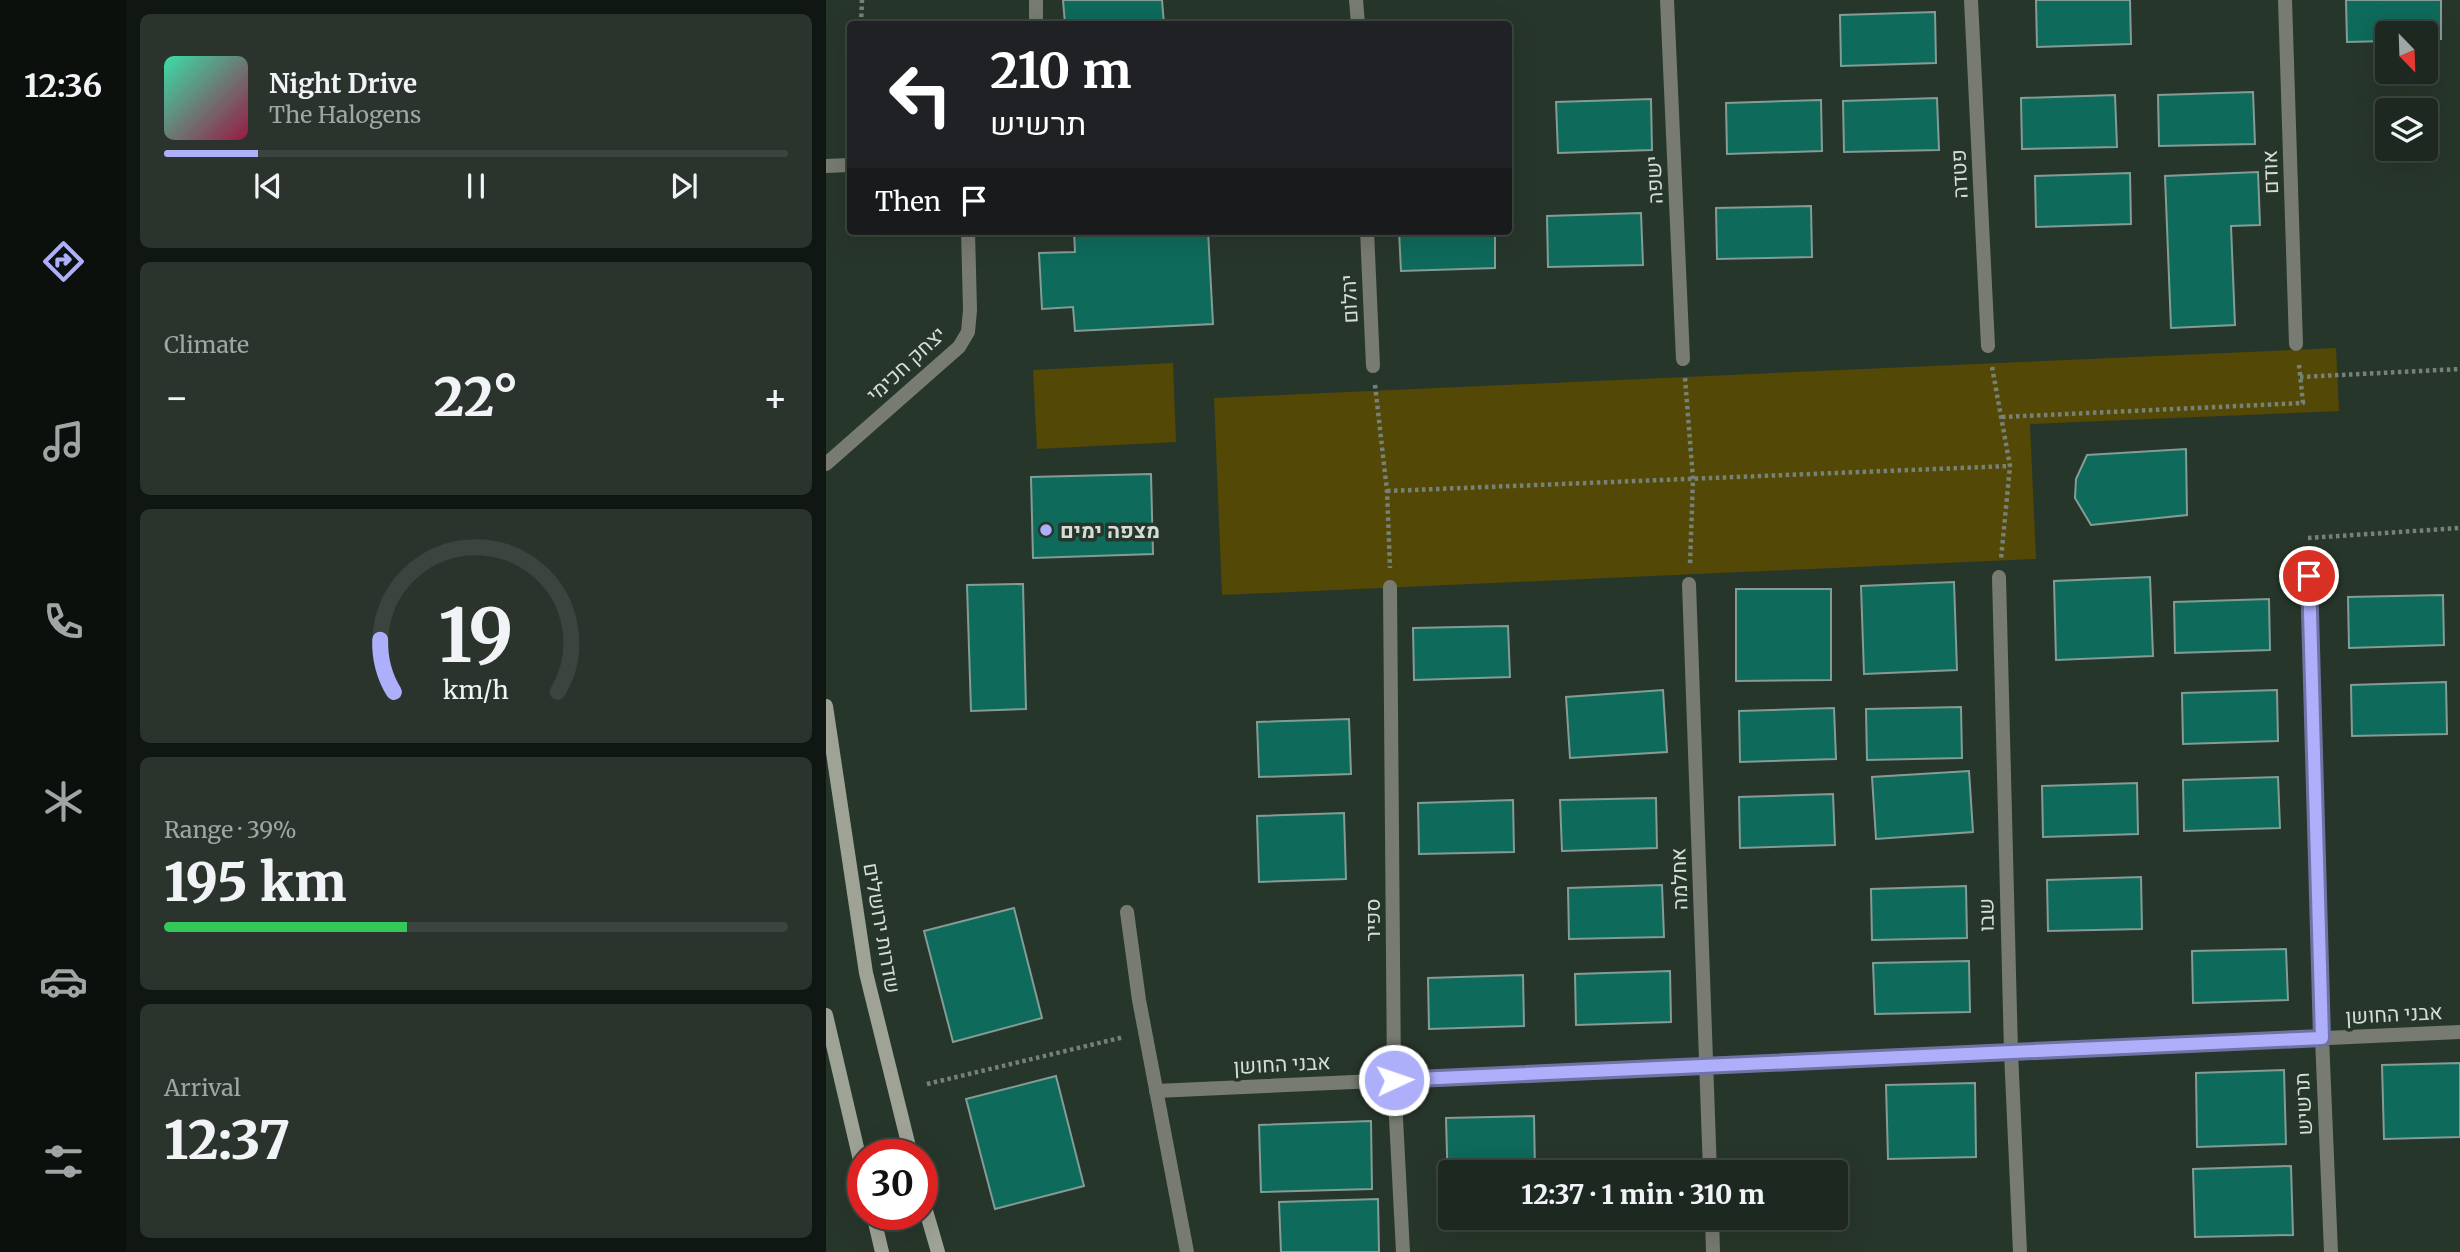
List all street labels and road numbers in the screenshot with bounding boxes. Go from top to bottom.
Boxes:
street label: פטדה [1944,149,1974,199]
street label: אודם [2256,150,2284,194]
street label: ישפה [1639,155,1669,205]
street label: יהלום [1334,274,1364,324]
street label: יצחק חכימי [861,320,951,408]
street label: אחלמה [1664,847,1694,911]
street label: שדרות ירושלים [857,861,907,995]
street label: ספיר [1359,898,1386,942]
street label: שבו [1972,898,2000,932]
street label: אבני החושן [2345,998,2443,1030]
street label: אבני החושן [1233,1048,1331,1080]
street label: תרשיש [2288,1072,2318,1136]

